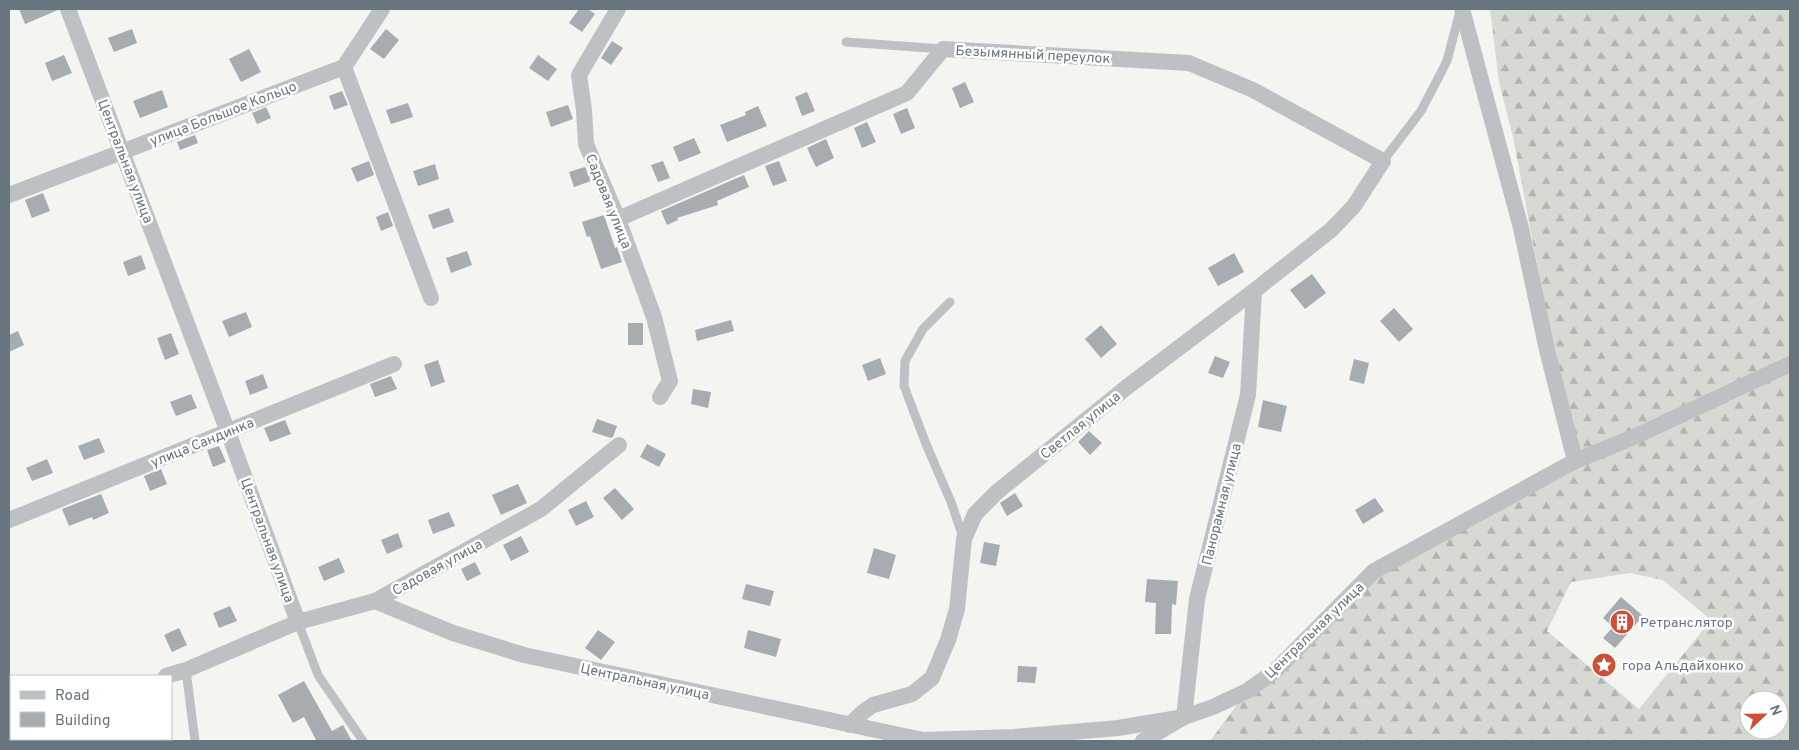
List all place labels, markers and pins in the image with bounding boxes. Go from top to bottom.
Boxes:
building icon: Ретранслятор [1609,609,1635,635]
place label: Ретранслятор [1640,615,1733,632]
place icon: гора Альдайхонко [1591,652,1617,678]
place label: гора Альдайхонко [1622,658,1744,675]

